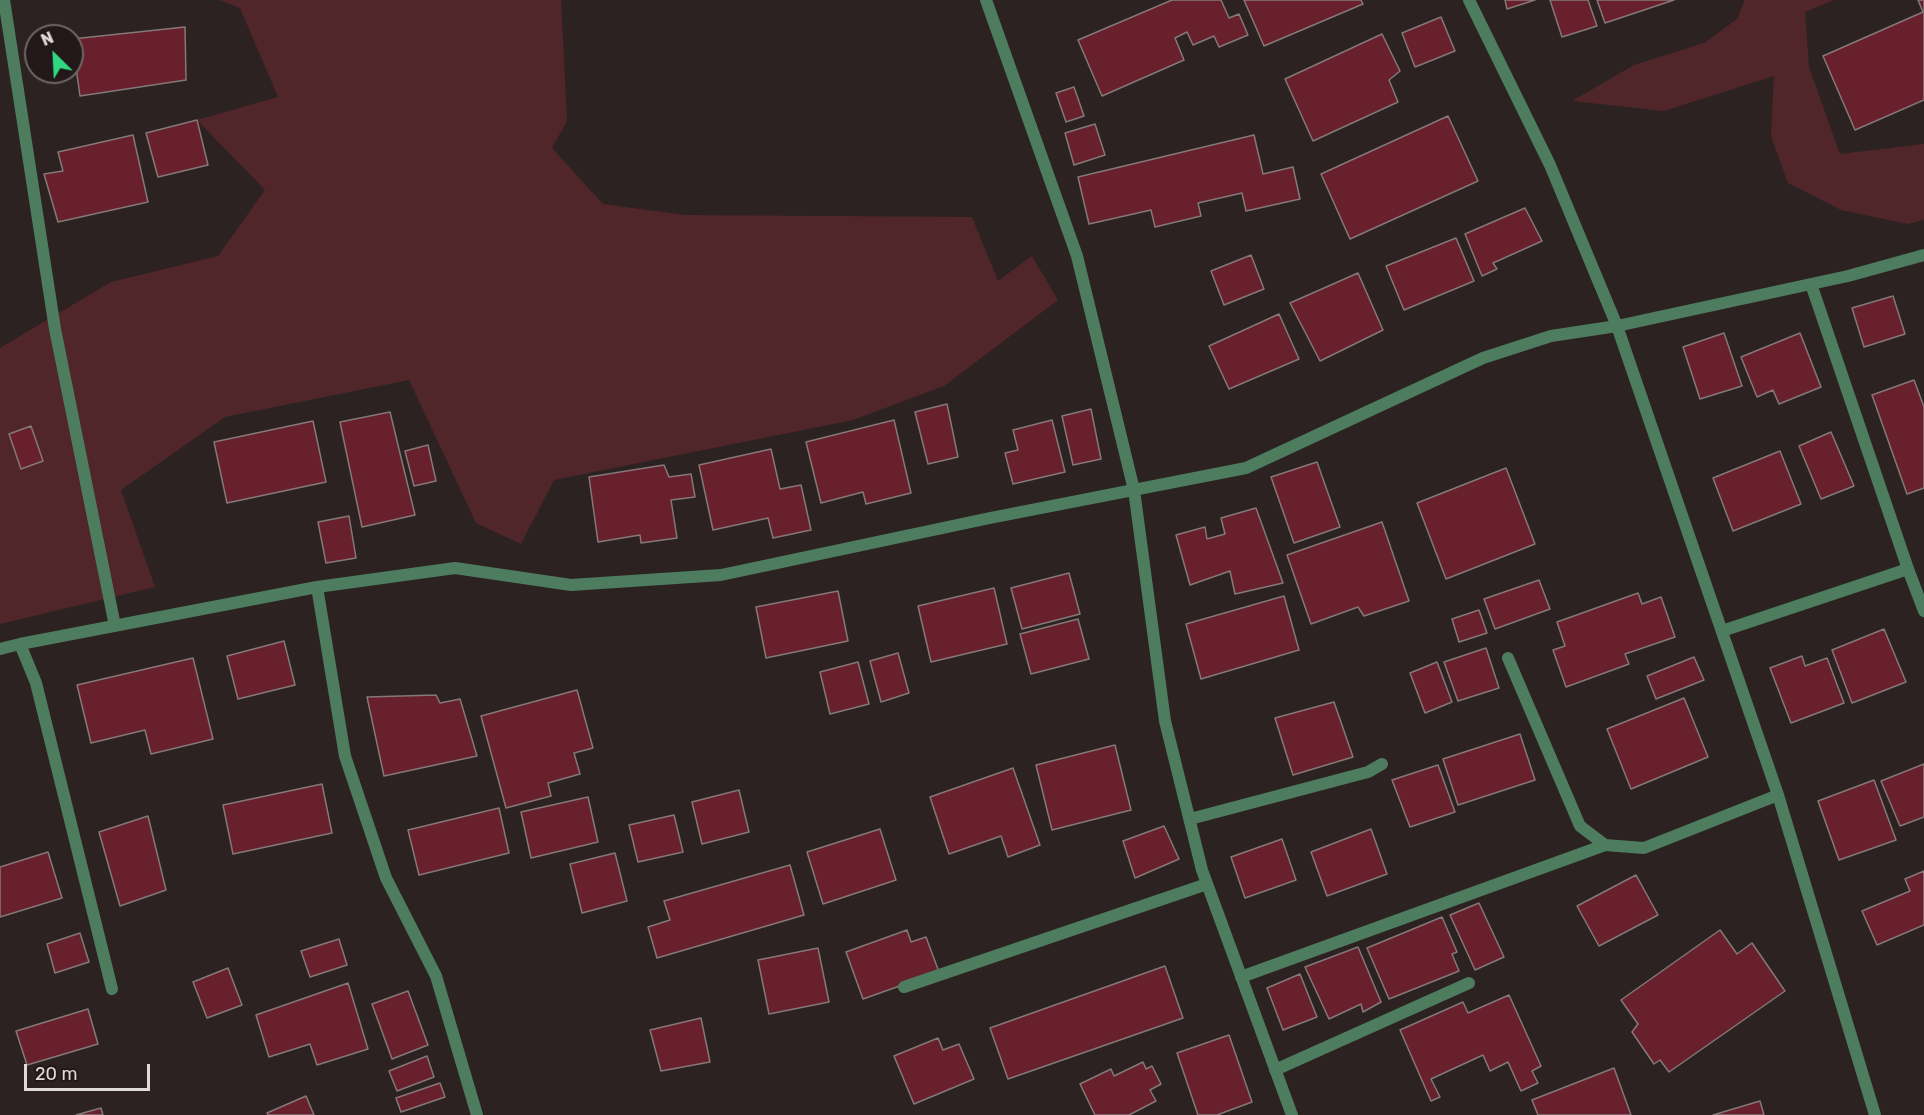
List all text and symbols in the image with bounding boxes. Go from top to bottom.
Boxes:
north arrow [24,24,84,84]
text: N [38,28,56,50]
scale bar [27,1052,153,1090]
text: 20 m [35,1063,77,1085]

